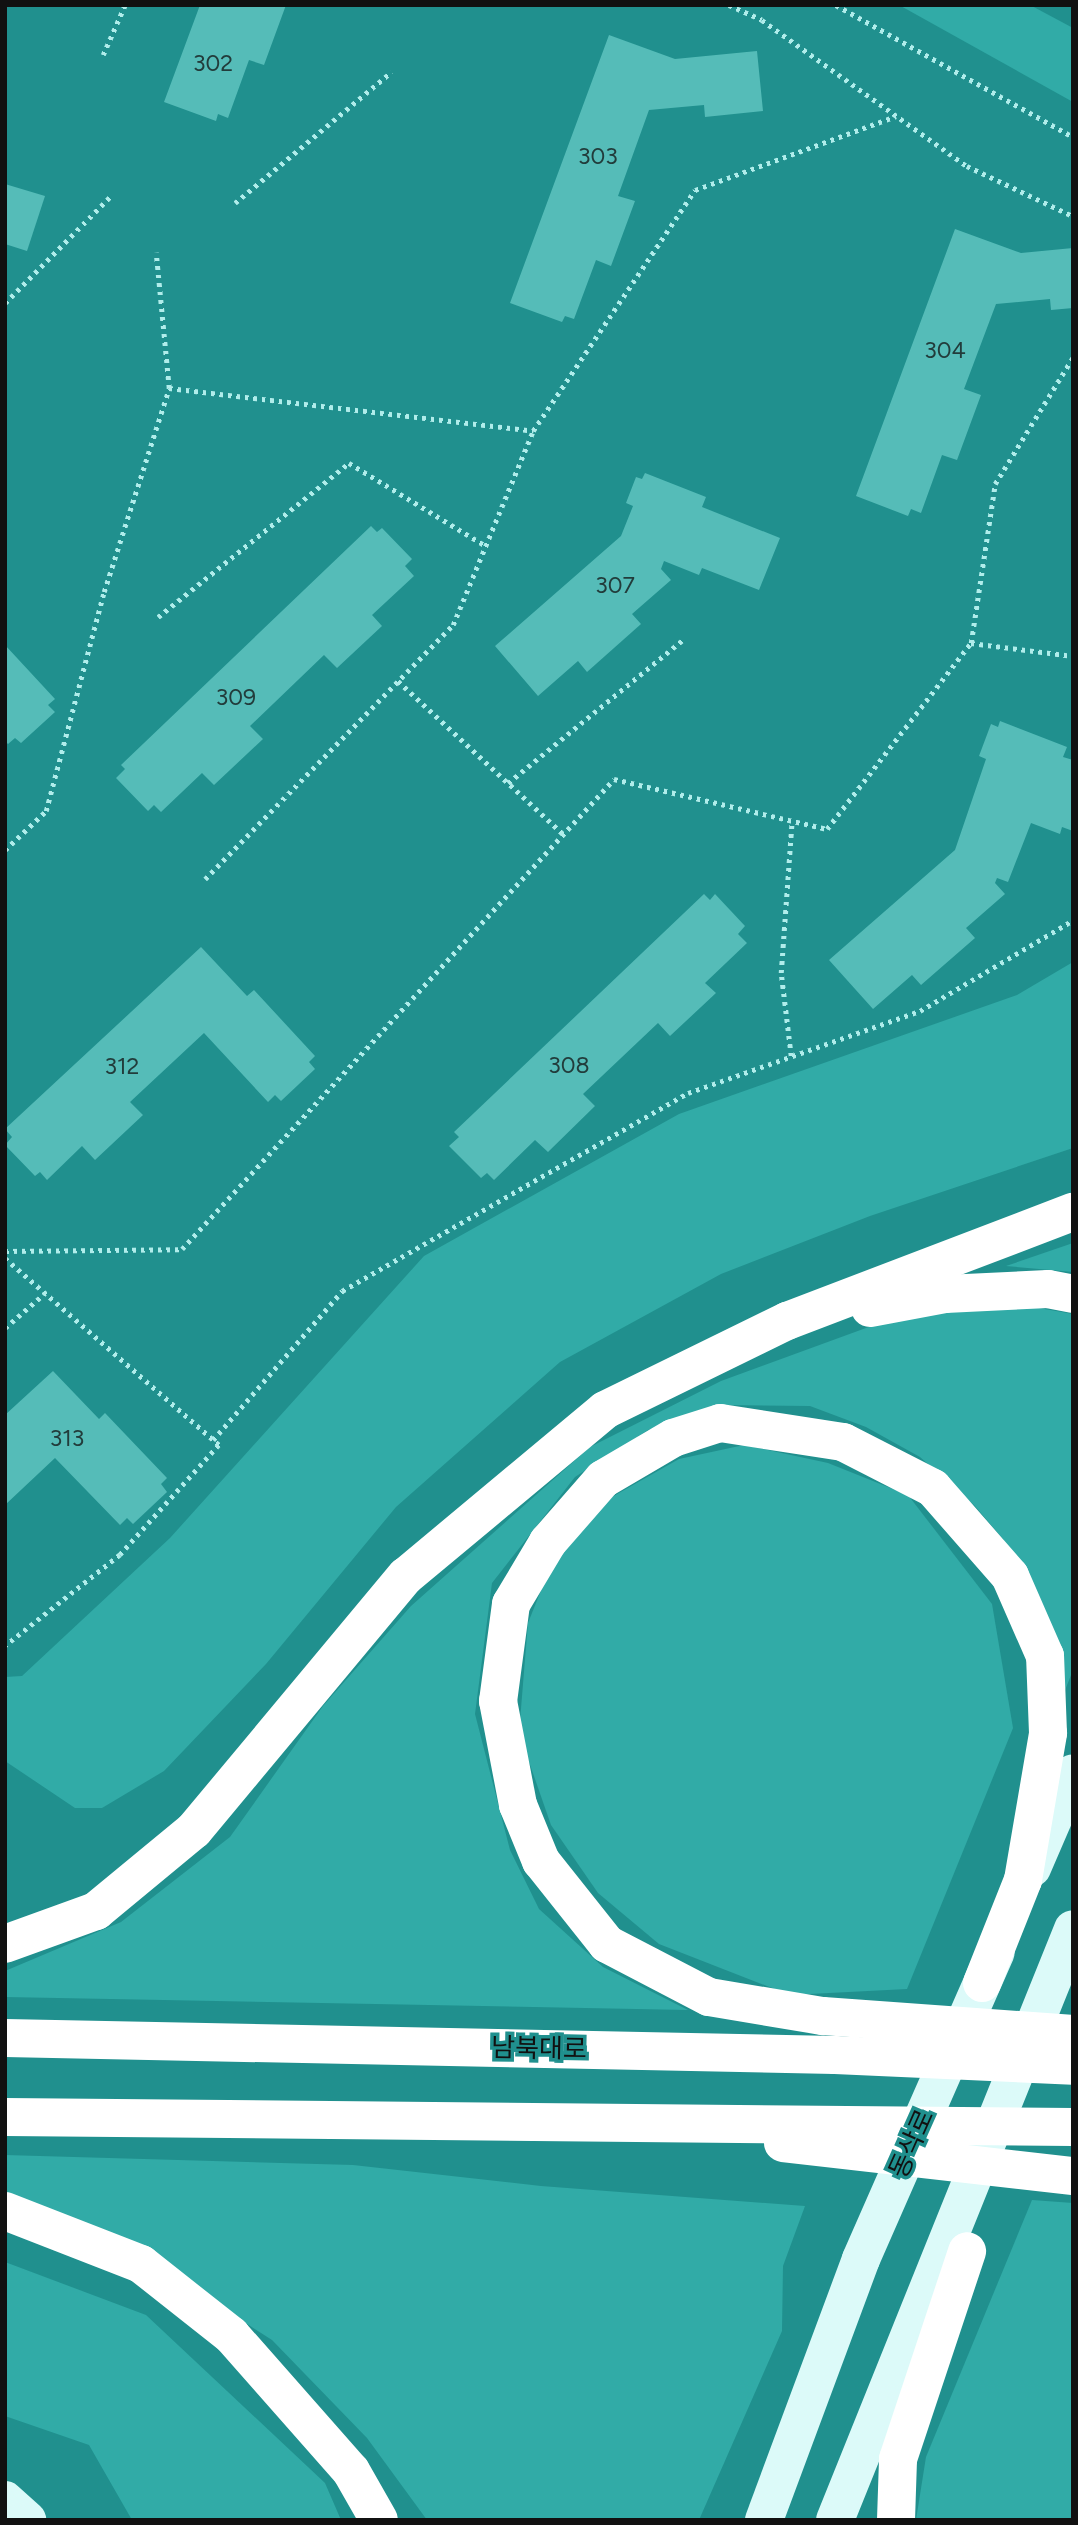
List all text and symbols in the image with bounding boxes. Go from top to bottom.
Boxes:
house number: 302 [193,49,233,77]
house number: 303 [578,142,618,170]
house number: 304 [924,336,966,364]
house number: 307 [595,571,635,599]
house number: 309 [216,683,256,711]
house number: 308 [548,1051,590,1079]
house number: 312 [105,1052,139,1080]
house number: 313 [50,1424,84,1452]
street label: 남북대로 [491,2033,587,2065]
street label: 동삭로 [883,2105,941,2183]

